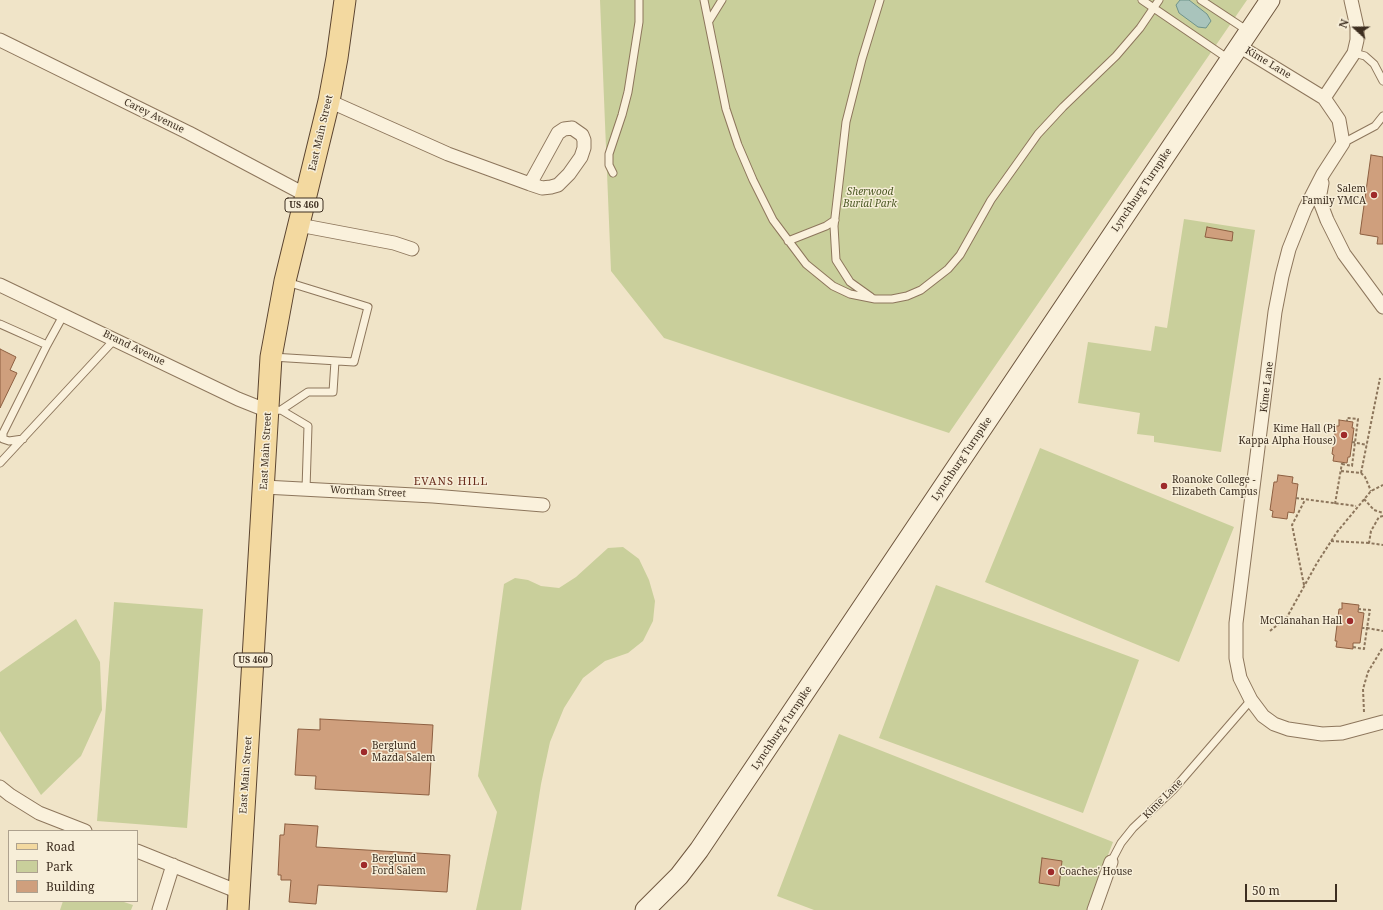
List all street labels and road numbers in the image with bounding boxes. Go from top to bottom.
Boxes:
street label: Kime Lane [1243,45,1293,81]
street label: East Main Street [306,94,336,172]
street label: Carey Avenue [122,96,186,136]
street label: Lynchburg Turnpike [1109,146,1175,234]
road number: US 460 [285,198,323,212]
street label: Brand Avenue [101,328,167,368]
street label: Kime Lane [1258,361,1276,413]
street label: East Main Street [258,412,274,490]
street label: Lynchburg Turnpike [929,415,995,503]
street label: Wortham Street [330,484,406,500]
road number: US 460 [234,653,272,667]
street label: Lynchburg Turnpike [749,684,815,772]
street label: East Main Street [237,736,255,814]
street label: Kime Lane [1141,777,1185,821]

